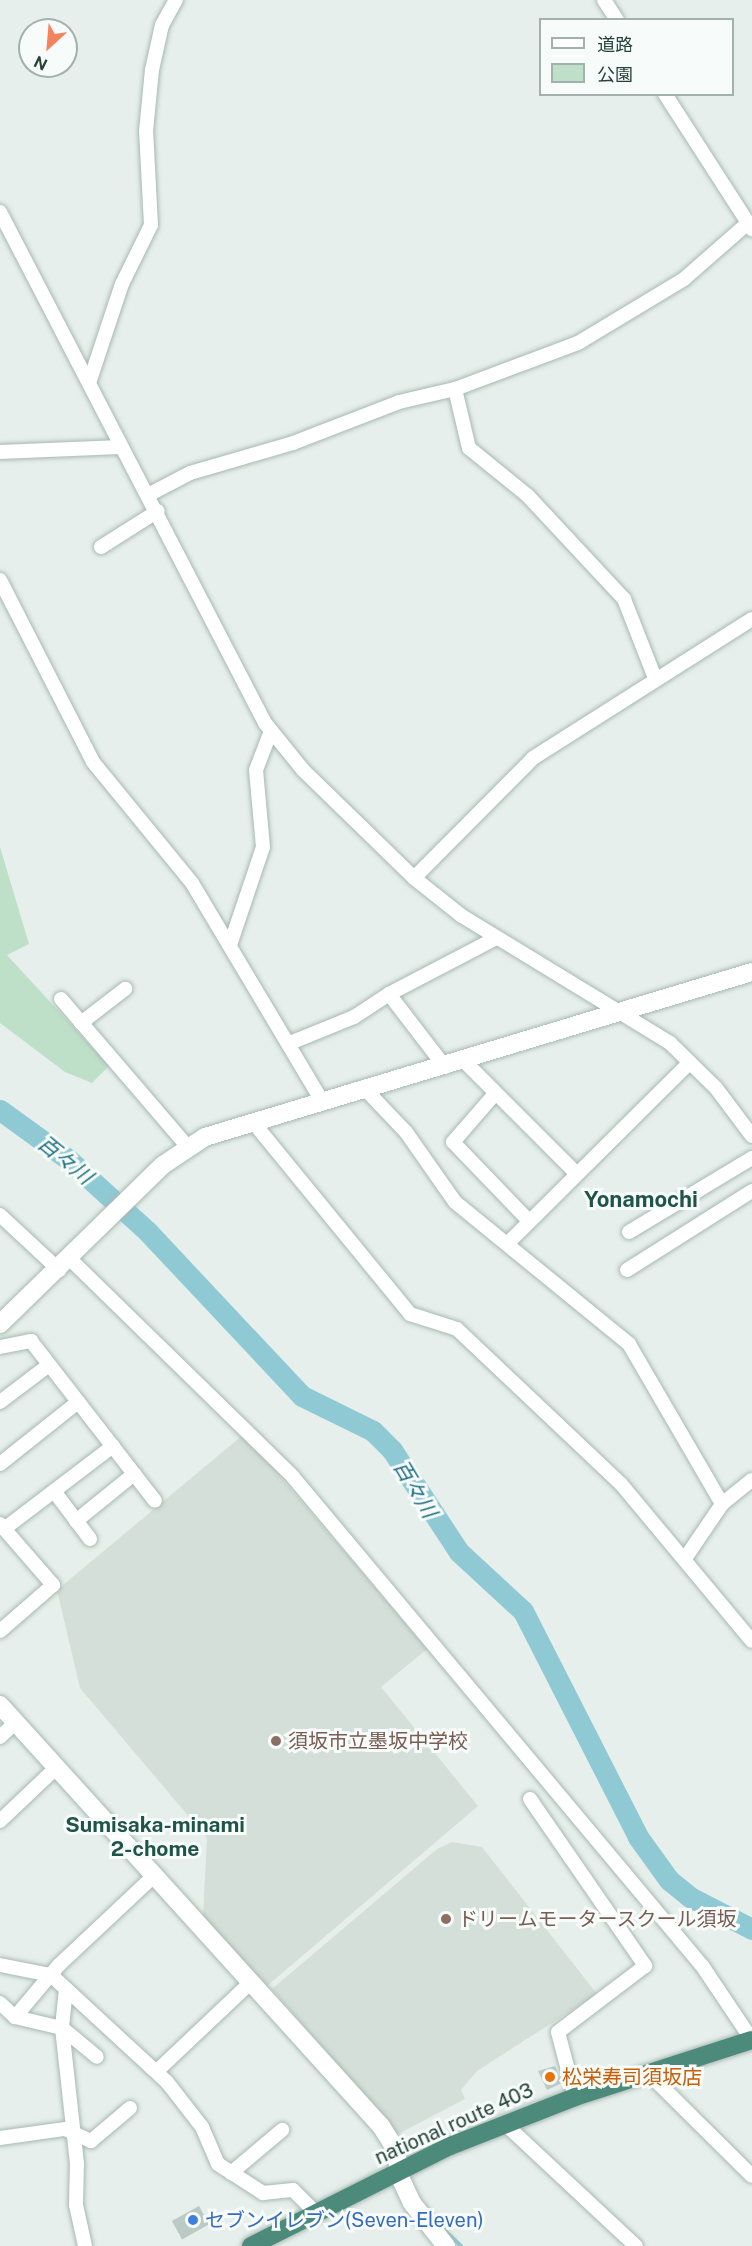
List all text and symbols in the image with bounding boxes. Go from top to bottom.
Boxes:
north arrow [18,18,78,78]
legend [539,18,734,96]
text: 道路 [597,34,633,55]
text: N [31,52,51,74]
text: 公園 [597,64,633,85]
water label: 百々川 [33,1130,97,1190]
district label: Yonamochi [584,1187,698,1213]
water label: 百々川 [388,1456,442,1522]
place label: 須坂市立墨坂中学校 [288,1729,468,1753]
marker: 須坂市立墨坂中学校 [269,1734,283,1748]
district label: Sumisaka-minami 2-chome [65,1812,245,1862]
place label: ドリームモータースクール須坂 [458,1907,738,1931]
marker: ドリームモータースクール須坂 [439,1912,453,1926]
place label: 松栄寿司須坂店 [562,2065,702,2089]
marker: 松栄寿司須坂店 [543,2070,557,2084]
street label: national route 403 [371,2078,537,2170]
place label: セブンイレブン(Seven-Eleven) [205,2208,484,2232]
marker: セブンイレブン(Seven-Eleven) [186,2213,200,2227]

